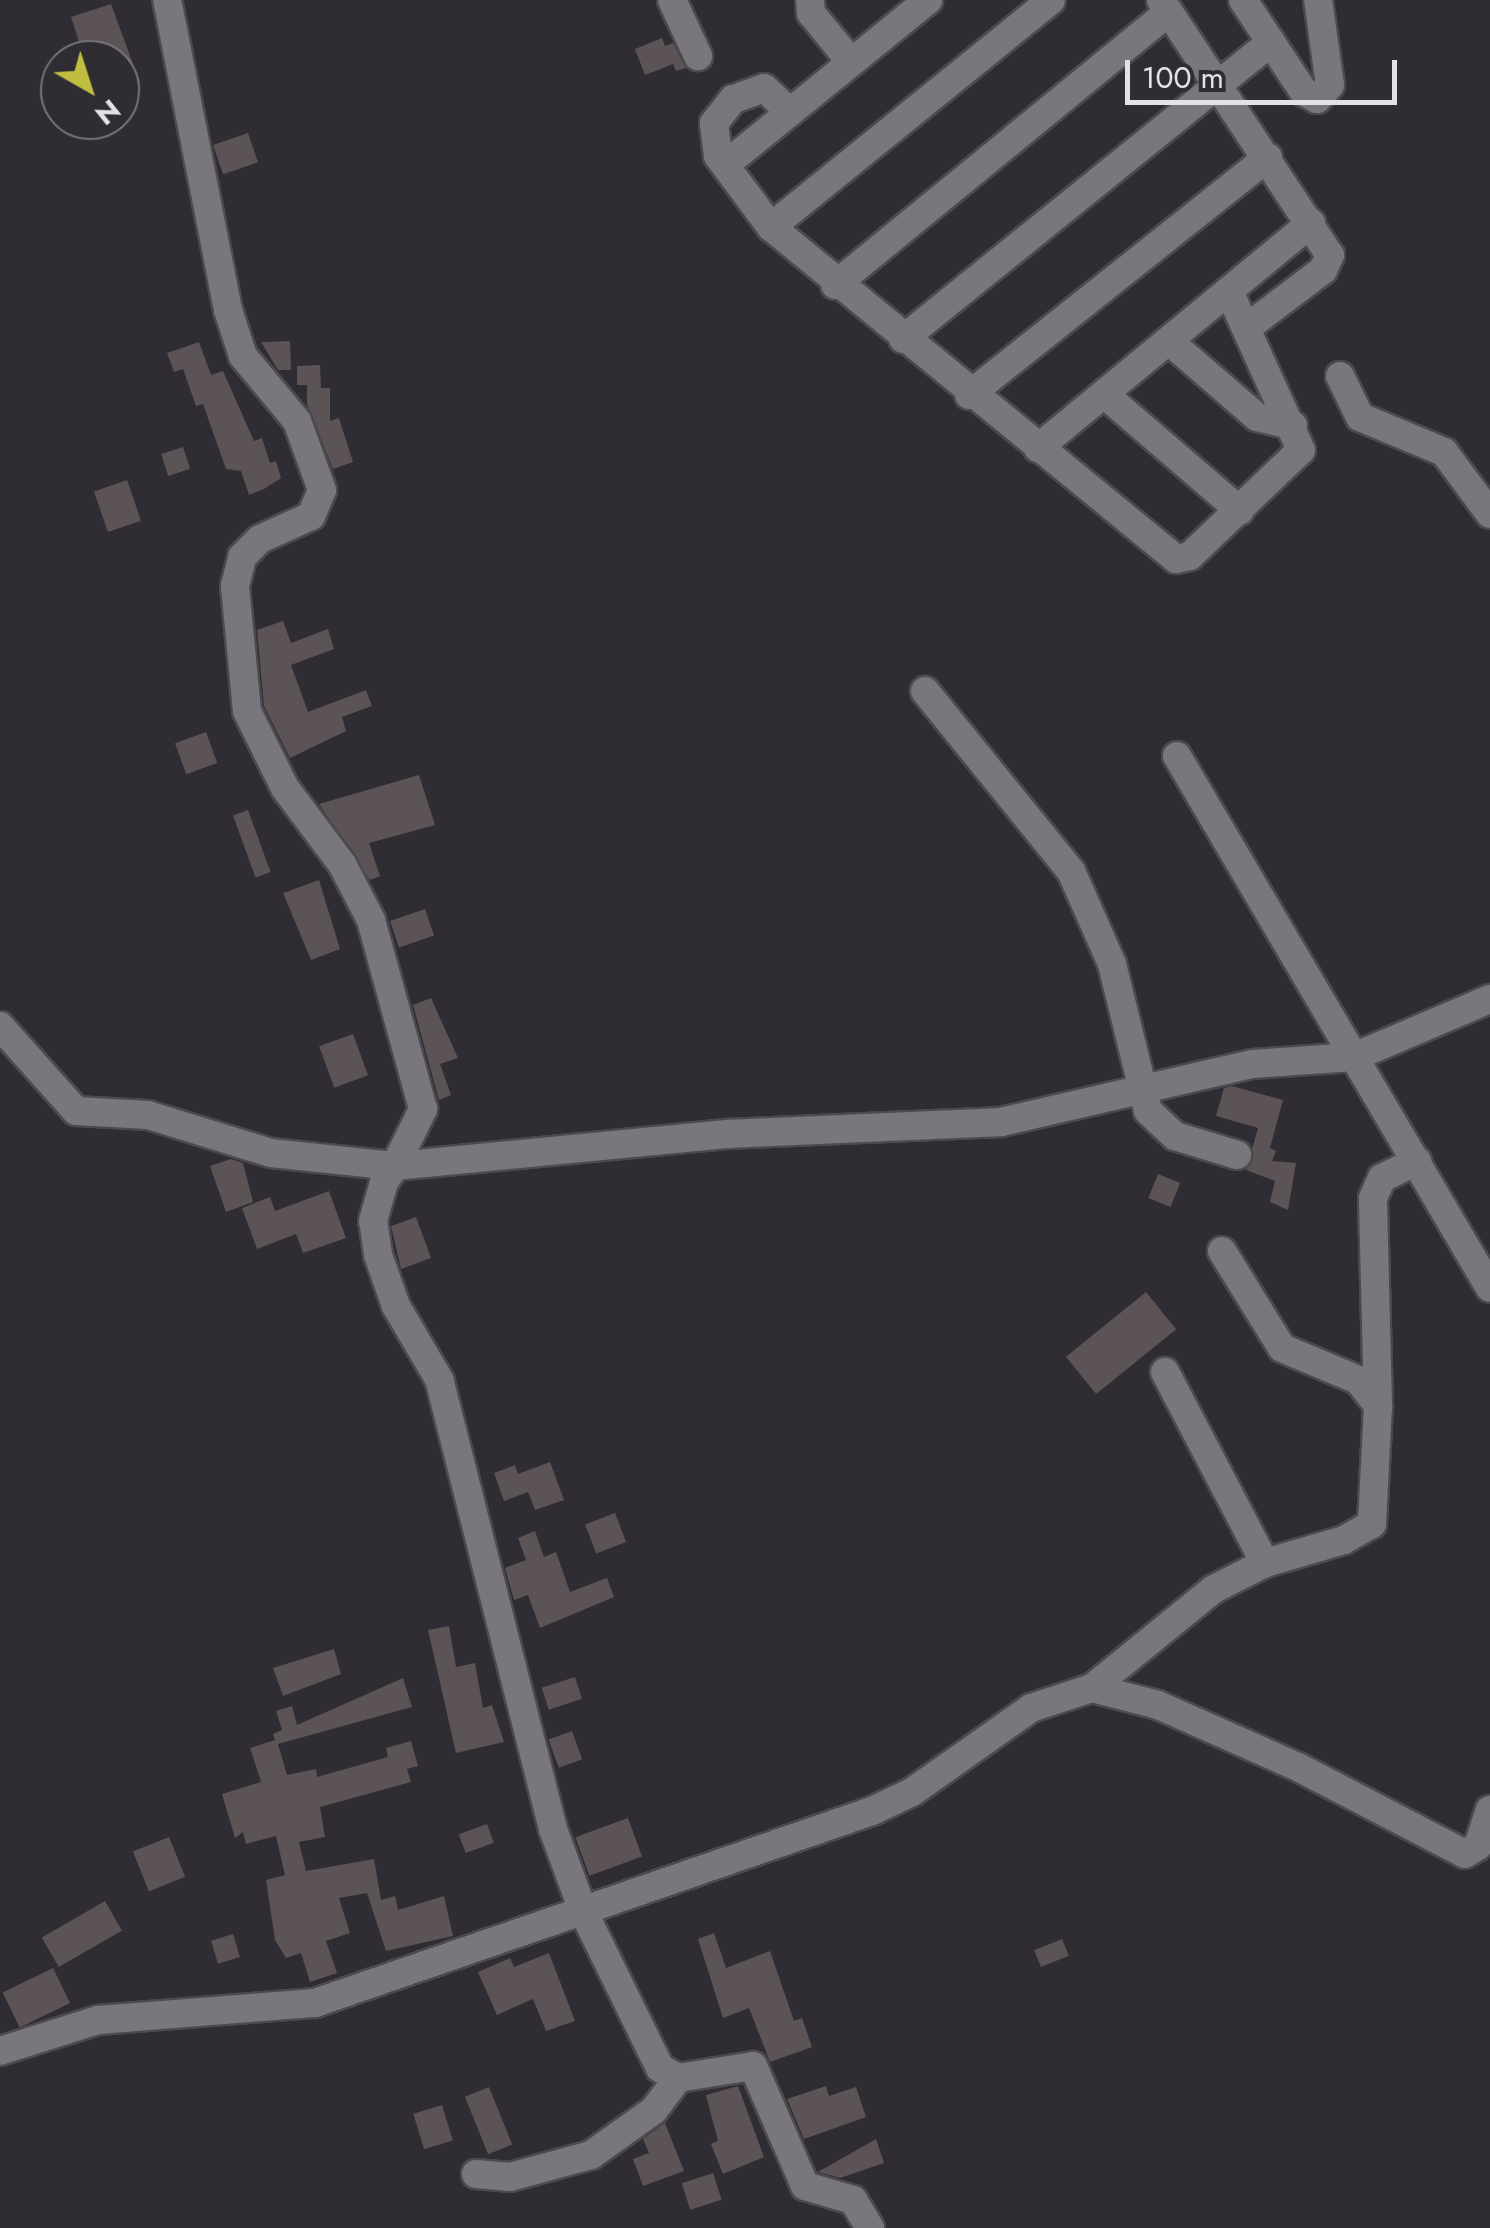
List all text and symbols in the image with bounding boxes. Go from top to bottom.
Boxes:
north arrow [40,40,140,140]
scale bar [1130,40,1402,102]
text: 100 m [1142,56,1224,99]
text: N [86,89,129,135]

